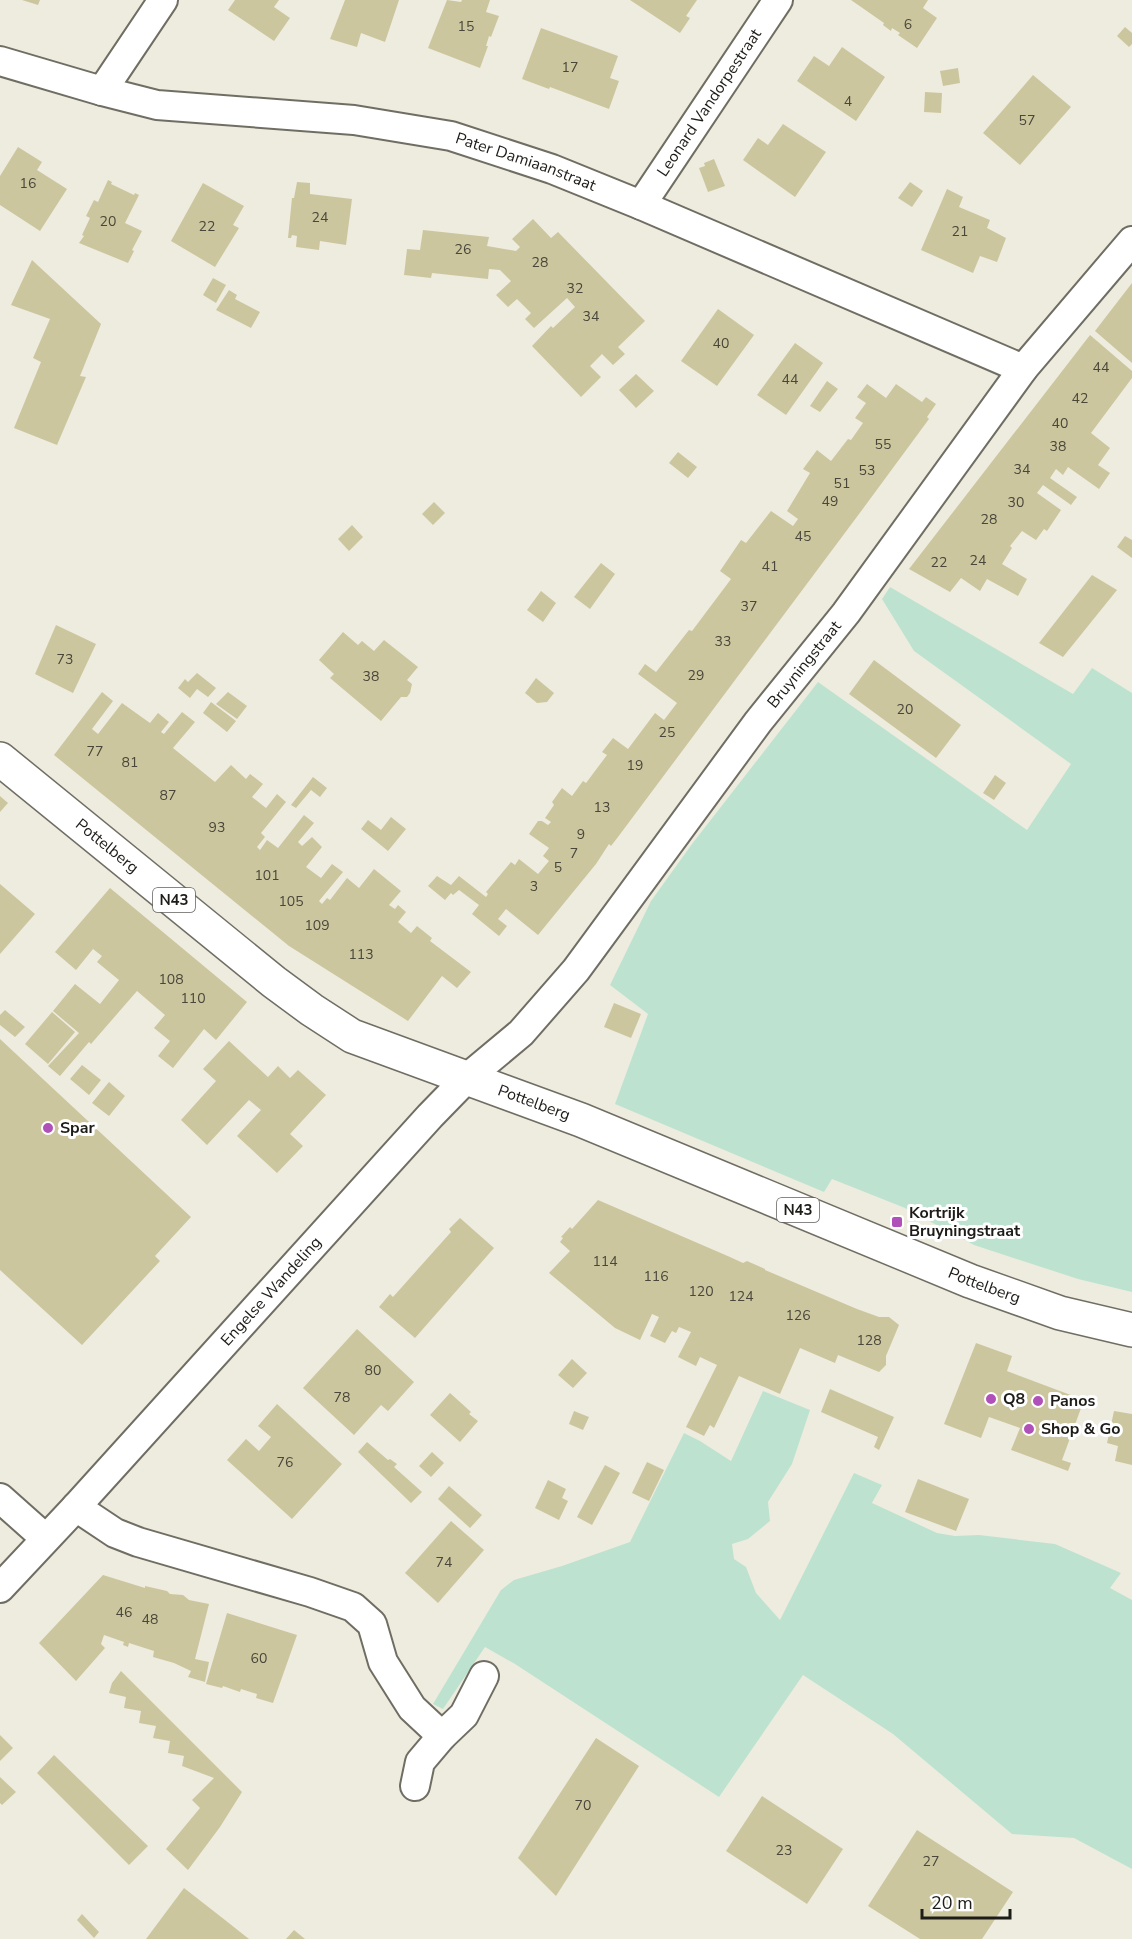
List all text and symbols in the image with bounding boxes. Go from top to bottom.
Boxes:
house number: 6 [904,15,912,34]
house number: 15 [458,17,474,36]
street label: Leonard Vandorpestraat [652,24,767,181]
house number: 17 [562,58,578,77]
house number: 4 [844,92,852,111]
house number: 57 [1019,111,1035,130]
street label: Pater Damiaanstraat [453,127,600,197]
house number: 16 [20,174,36,193]
house number: 24 [312,208,328,227]
house number: 20 [100,212,116,231]
house number: 22 [199,217,215,236]
house number: 21 [952,222,968,241]
house number: 26 [455,240,471,259]
house number: 28 [532,253,548,272]
house number: 32 [567,279,583,298]
house number: 34 [583,307,599,326]
house number: 40 [713,334,729,353]
house number: 44 [1093,358,1109,377]
house number: 44 [782,370,798,389]
house number: 42 [1072,389,1088,408]
house number: 40 [1052,414,1068,433]
house number: 55 [875,435,891,454]
house number: 38 [1050,437,1066,456]
house number: 34 [1014,460,1030,479]
house number: 53 [859,461,875,480]
house number: 51 [834,474,850,493]
house number: 49 [822,492,838,511]
house number: 30 [1008,493,1024,512]
house number: 28 [981,510,997,529]
house number: 45 [795,527,811,546]
house number: 24 [970,551,986,570]
house number: 22 [931,553,947,572]
house number: 41 [762,557,778,576]
house number: 37 [741,597,757,616]
street label: Bruyningstraat [762,616,847,713]
house number: 33 [715,632,731,651]
house number: 73 [57,650,73,669]
house number: 29 [688,666,704,685]
house number: 38 [363,667,379,686]
house number: 20 [897,700,913,719]
house number: 25 [659,723,675,742]
house number: 77 [87,742,103,761]
house number: 81 [122,753,138,772]
house number: 19 [627,756,643,775]
house number: 87 [160,786,176,805]
house number: 13 [594,798,610,817]
street label: Pottelberg [71,814,143,879]
house number: 93 [209,818,225,837]
house number: 9 [577,825,585,844]
house number: 7 [570,844,578,863]
house number: 5 [554,858,562,877]
house number: 101 [254,866,280,885]
house number: 3 [530,877,538,896]
road number: N43 [153,888,195,912]
house number: 105 [278,892,304,911]
house number: 109 [304,916,330,935]
house number: 113 [348,945,374,964]
house number: 108 [158,970,184,989]
house number: 110 [180,989,206,1008]
street label: Pottelberg [495,1079,573,1126]
place label: Spar [60,1117,95,1139]
marker: Spar [41,1121,55,1135]
road number: N43 [777,1198,819,1222]
place label: Kortrijk Bruyningstraat [909,1202,1021,1242]
marker: Kortrijk Bruyningstraat [890,1215,904,1229]
street label: Engelse Wandeling [216,1232,327,1351]
house number: 114 [592,1252,618,1271]
street label: Pottelberg [945,1262,1023,1309]
house number: 116 [643,1267,669,1286]
house number: 120 [688,1282,714,1301]
house number: 124 [728,1287,754,1306]
house number: 126 [785,1306,811,1325]
house number: 128 [856,1331,882,1350]
house number: 80 [365,1361,381,1380]
house number: 78 [334,1388,350,1407]
place label: Q8 [1003,1388,1025,1410]
place label: Panos [1050,1390,1095,1412]
marker: Q8 [984,1392,998,1406]
marker: Panos [1031,1394,1045,1408]
place label: Shop & Go [1041,1418,1121,1440]
marker: Shop & Go [1022,1422,1036,1436]
house number: 76 [277,1453,293,1472]
house number: 74 [436,1553,452,1572]
house number: 46 [116,1603,132,1622]
house number: 48 [142,1610,158,1629]
house number: 60 [251,1649,267,1668]
house number: 70 [575,1796,591,1815]
house number: 23 [776,1841,792,1860]
house number: 27 [923,1852,939,1871]
scale bar [922,1882,1010,1920]
text: 20 m [931,1891,973,1915]

